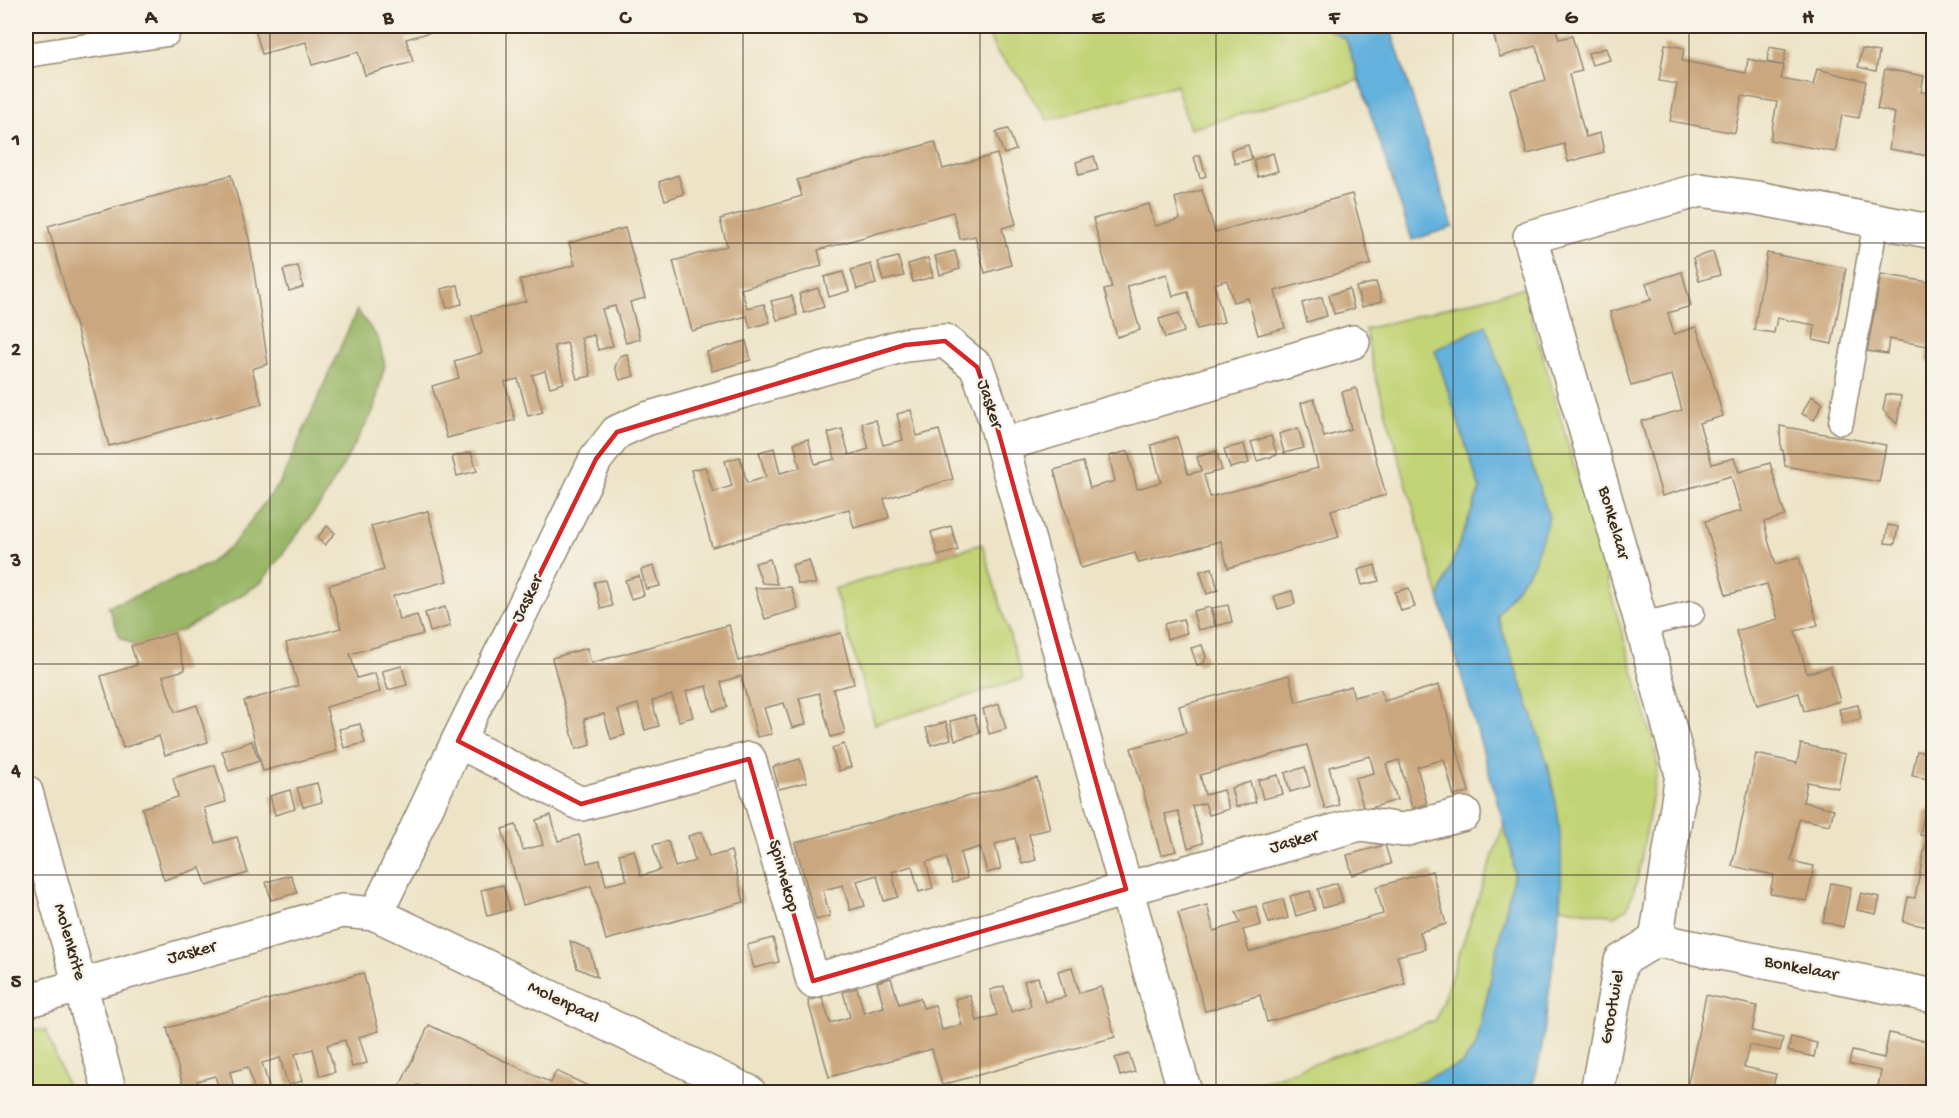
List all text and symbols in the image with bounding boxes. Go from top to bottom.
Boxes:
text: A [144,8,159,31]
text: B [382,8,394,31]
text: C [619,8,633,31]
text: D [852,8,868,31]
text: E [1092,8,1106,31]
text: F [1328,8,1341,31]
text: G [1565,8,1579,31]
text: H [1802,8,1814,31]
text: 1 [11,130,20,153]
text: 2 [11,340,21,363]
street label: Jasker [971,377,1007,432]
street label: Bonkelaar [1592,483,1634,563]
text: 3 [10,551,21,574]
street label: Jasker [508,571,549,626]
text: 4 [10,761,21,784]
street label: Jasker [1267,825,1322,859]
street label: Spinnekop [763,838,803,914]
street label: Molenkrite [48,901,90,983]
street label: Jasker [165,936,220,970]
street label: Bonkelaar [1761,951,1841,987]
street label: Grootwiel [1596,968,1630,1046]
text: 5 [11,972,22,995]
street label: Molenpaal [524,977,602,1029]

